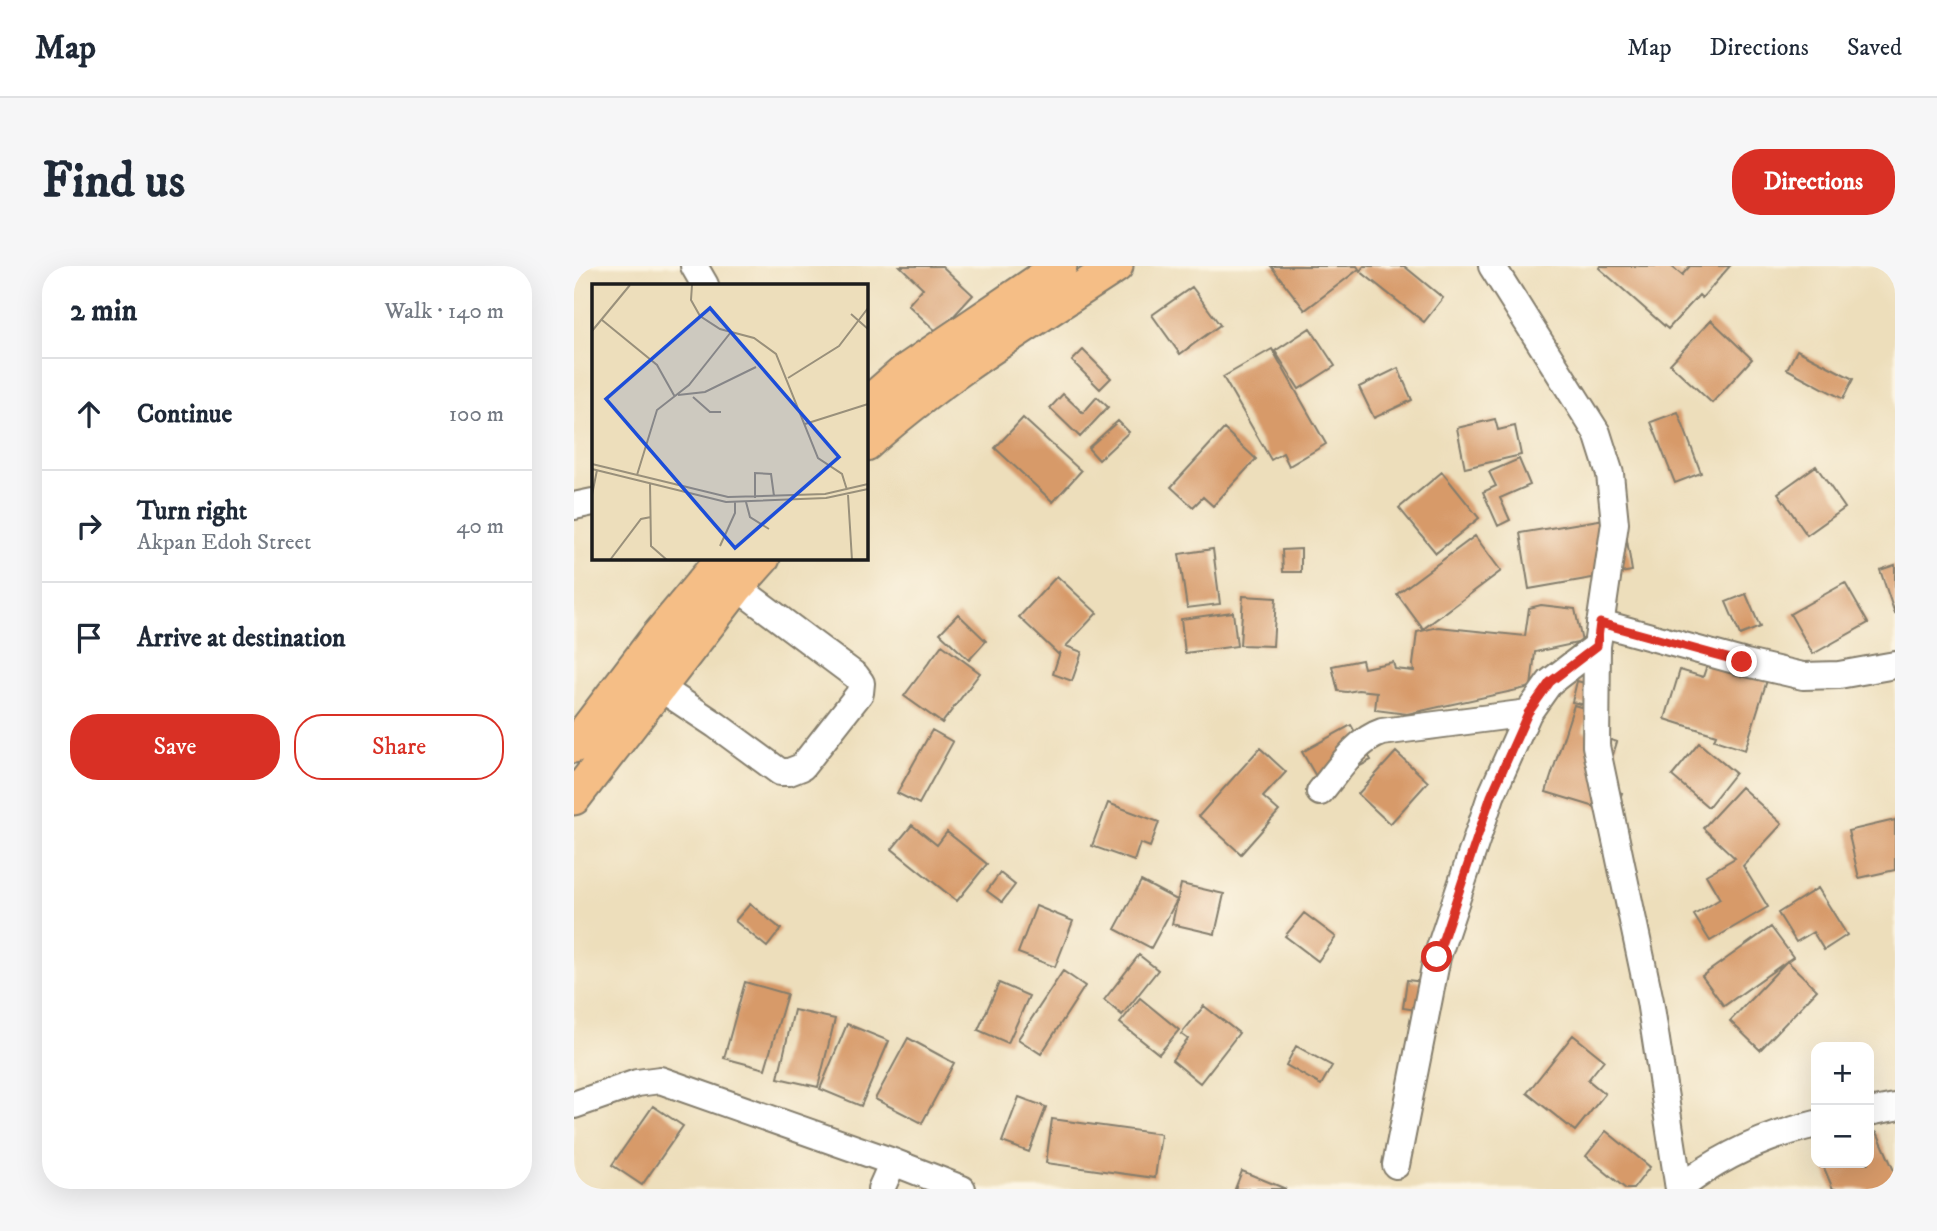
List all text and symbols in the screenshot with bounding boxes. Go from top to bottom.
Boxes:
text: Map [35,28,96,69]
text: Map [1627,33,1672,63]
text: Directions [1710,33,1809,63]
text: Saved [1847,33,1902,63]
button: Directions [1732,149,1895,215]
text: Find us [42,151,185,213]
inset map [592,284,868,560]
text: 2 min [70,293,137,330]
text: Walk · 140 m [385,297,504,326]
icon: ahead [70,395,108,433]
text: Continue [137,398,232,431]
text: 100 m [449,400,504,429]
text: Turn right [137,495,247,528]
icon: right [70,507,108,545]
text: 40 m [456,512,504,541]
text: Akpan Edoh Street [137,528,311,557]
icon: arrive [70,619,108,657]
text: Arrive at destination [137,622,346,655]
route end [1726,646,1757,677]
button: Save [70,714,280,780]
button: Share [294,714,504,780]
route start [1421,941,1452,972]
map controls [1811,1042,1874,1168]
button: + [1811,1042,1874,1105]
button: − [1811,1105,1874,1168]

